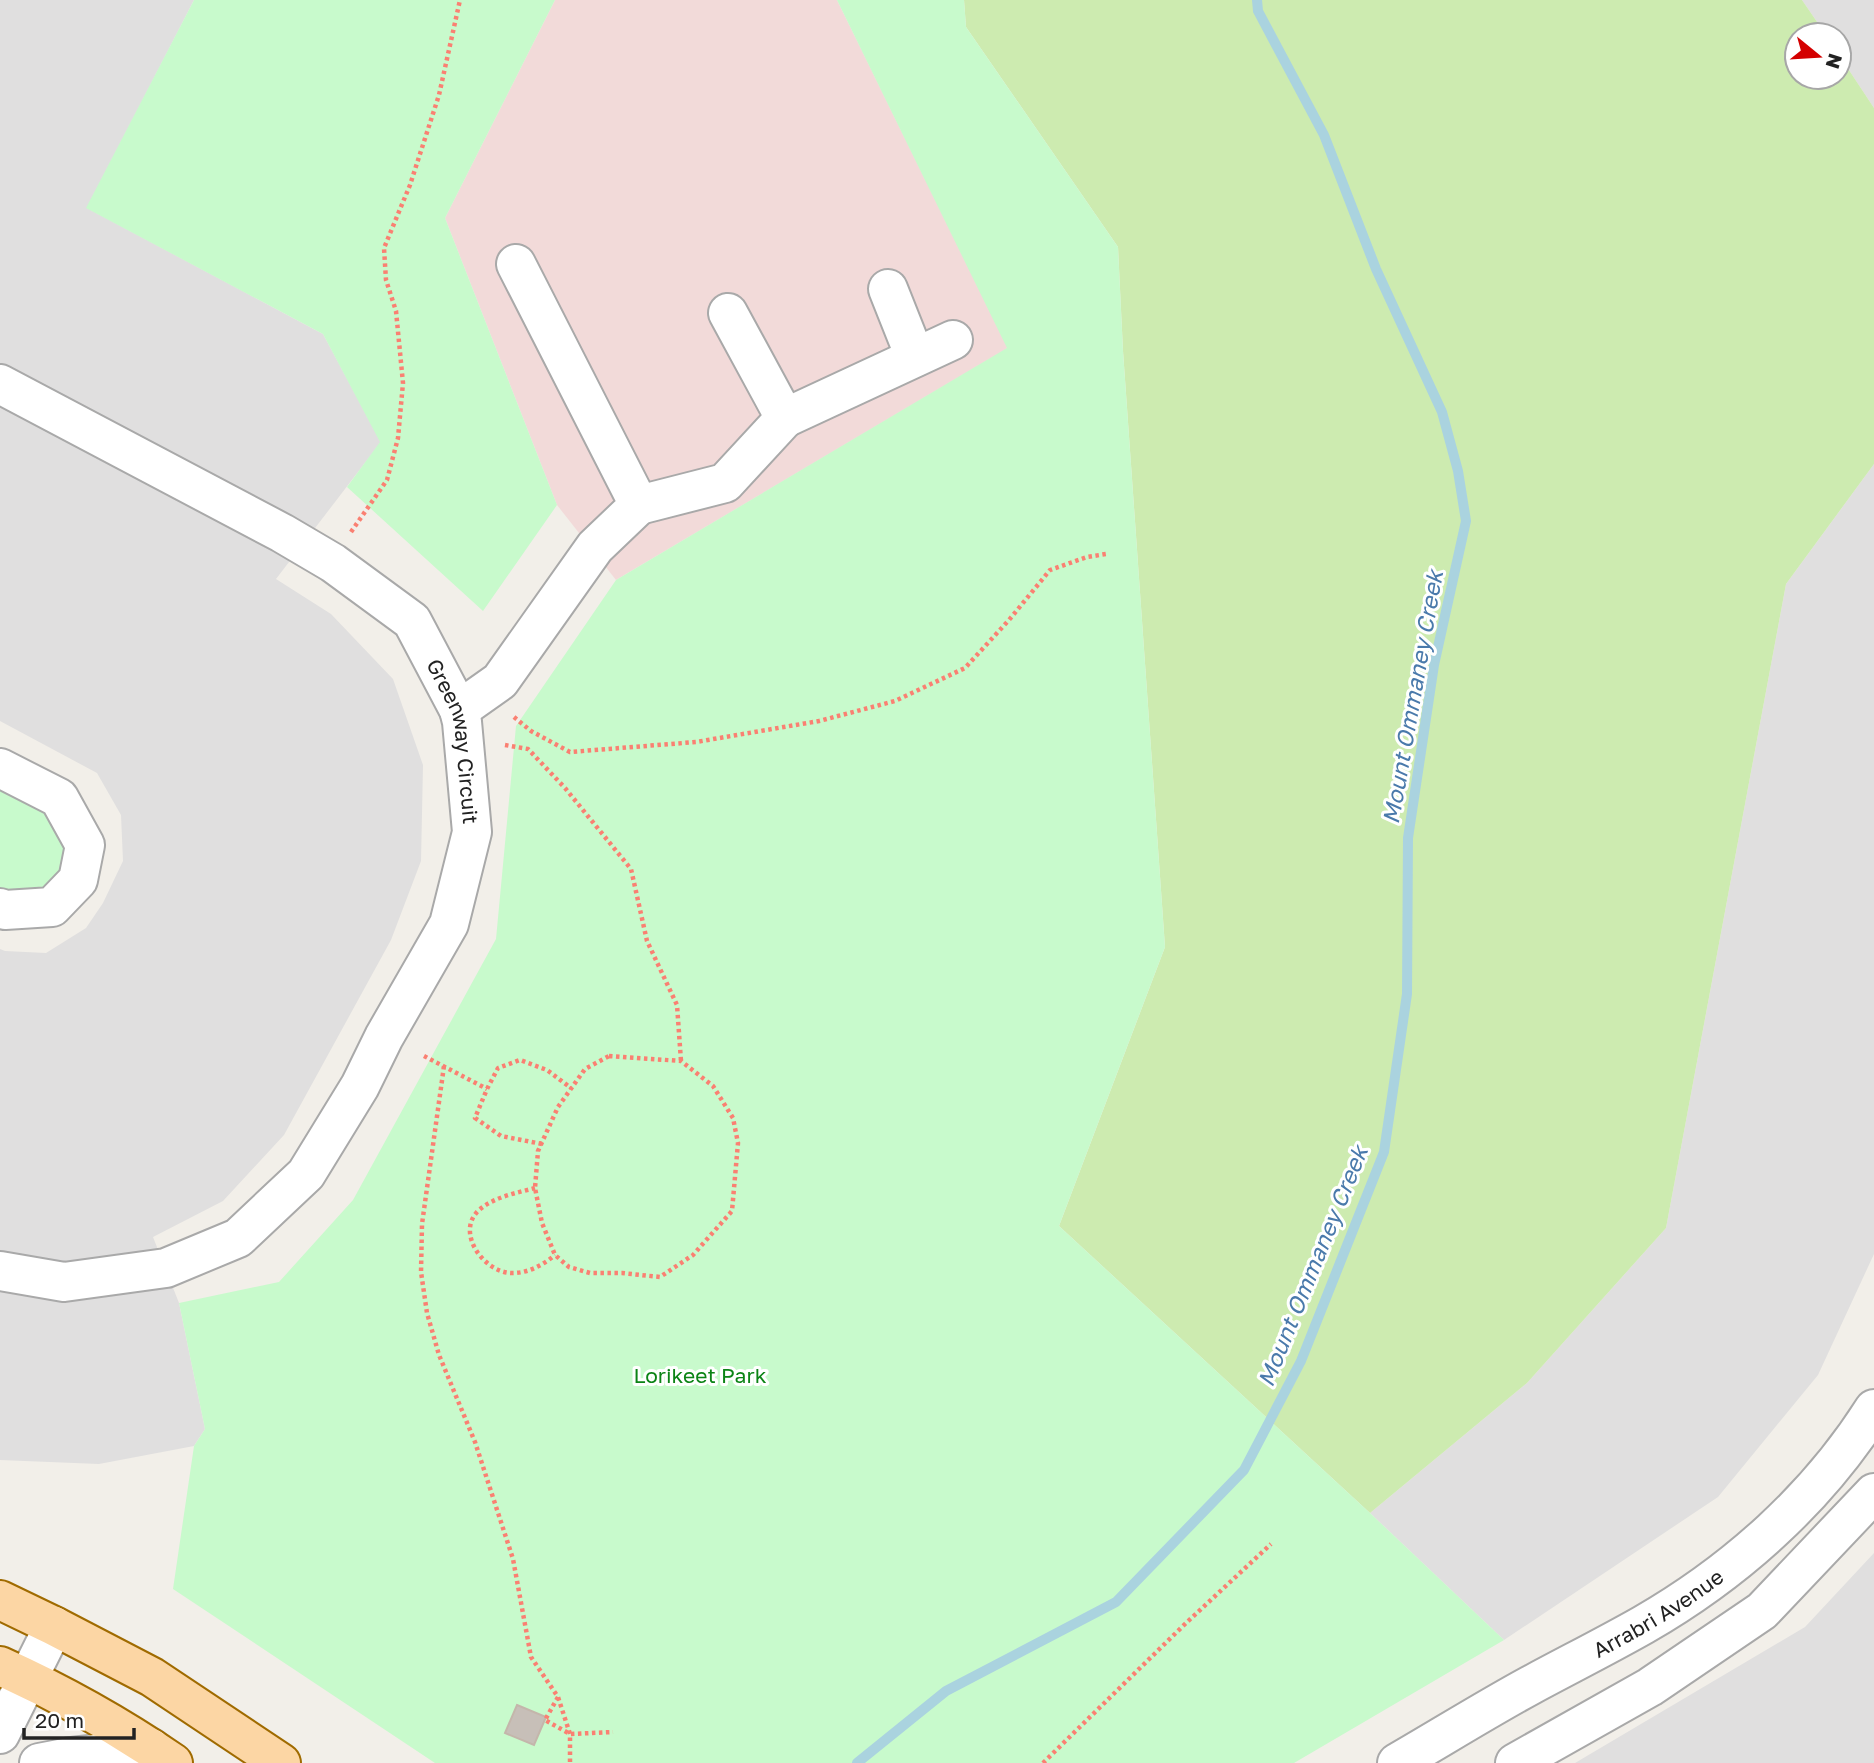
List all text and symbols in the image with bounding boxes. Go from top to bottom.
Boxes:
north arrow [1783,21,1853,91]
text: N [1821,51,1848,72]
water label: Mount Ommaney Creek [1376,566,1448,826]
street label: Greenway Circuit [421,654,484,825]
water label: Mount Ommaney Creek [1251,1140,1374,1390]
park label: Lorikeet Park [633,1362,767,1388]
street label: Arrabri Avenue [1588,1563,1728,1663]
scale bar [24,1696,135,1740]
text: 20 m [35,1707,84,1733]

